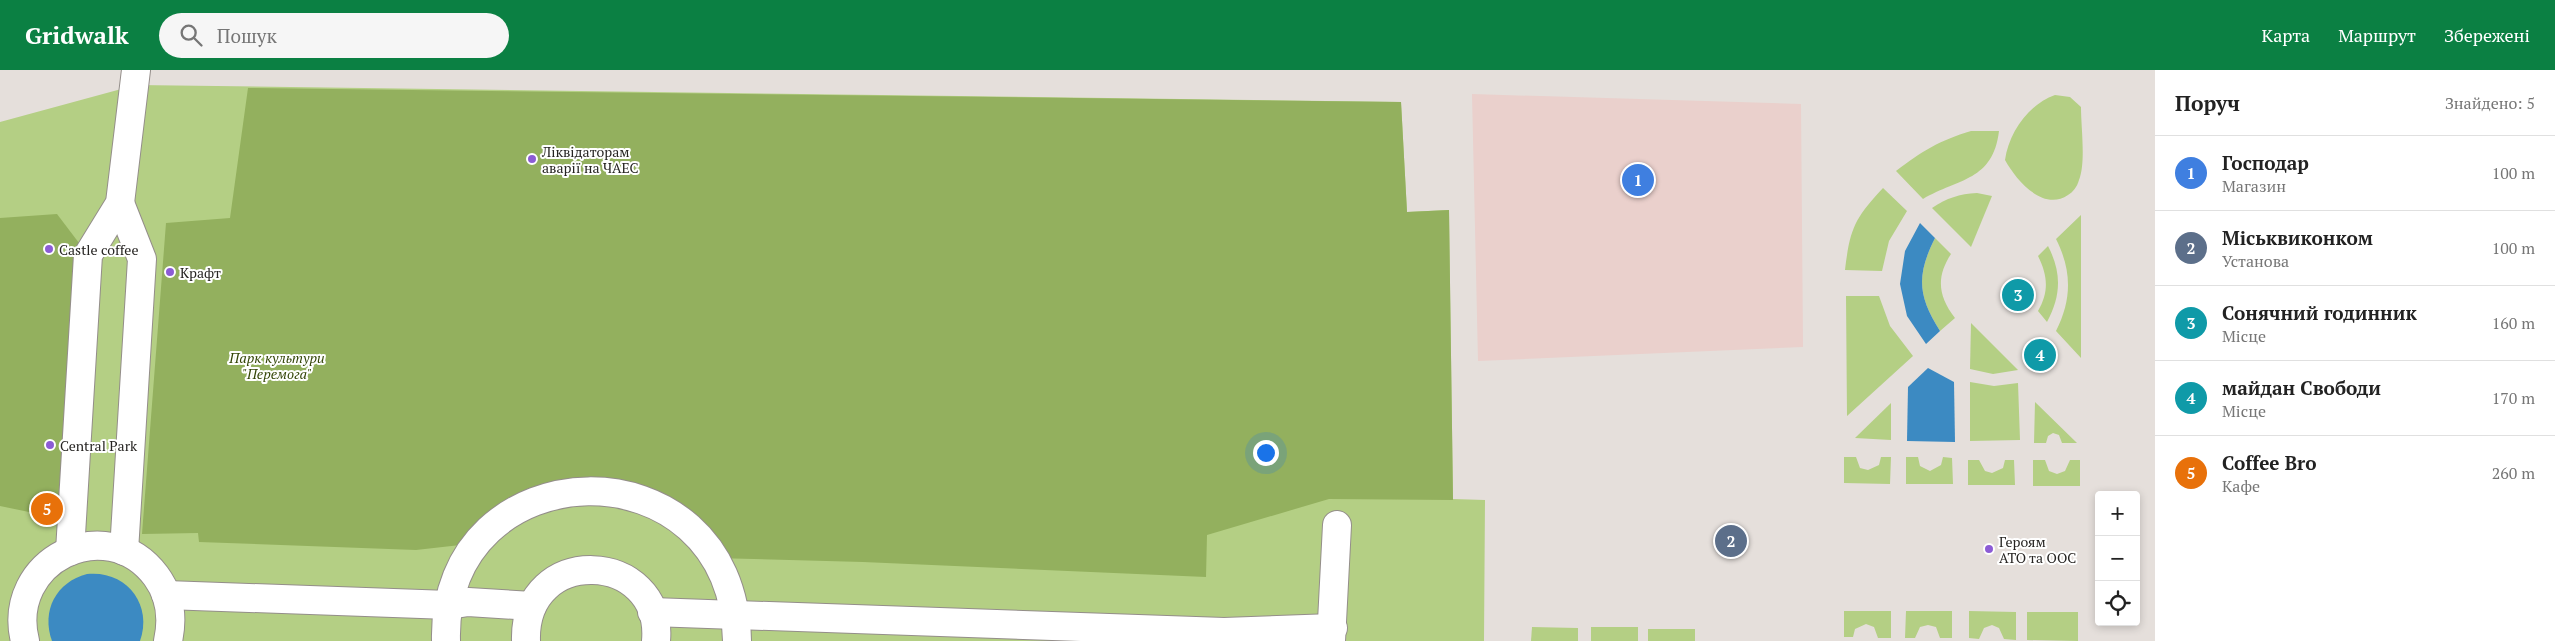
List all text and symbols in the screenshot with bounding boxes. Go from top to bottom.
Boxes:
search box [159,13,509,58]
text: Gridwalk [25,19,129,51]
icon: search [177,21,205,49]
text: Пошук [217,23,277,48]
text: Карта [2262,23,2310,47]
text: Маршрут [2338,23,2416,47]
text: Збережені [2444,23,2530,47]
text: Поруч [2175,89,2240,117]
text: Знайдено: 5 [2445,92,2535,114]
place label: Ліквідаторам аварії на ЧАЕС [541,142,639,177]
text: Господар [2222,150,2309,175]
marker: Ліквідаторам аварії на ЧАЕС [526,153,538,165]
pin: 1 [1622,161,1654,199]
text: 1 [2186,162,2196,184]
text: 100 m [2492,162,2535,184]
text: Магазин [2222,175,2286,197]
text: Міськвиконком [2222,225,2373,250]
text: 2 [2186,237,2196,259]
text: 100 m [2492,237,2535,259]
place label: Castle coffee [59,240,138,259]
marker: Castle coffee [43,243,55,255]
text: Установа [2222,250,2289,272]
place label: Крафт [180,263,221,282]
marker: Крафт [164,266,176,278]
pin: 3 [2002,276,2034,314]
text: Сонячний годинник [2222,300,2417,325]
text: 3 [2186,312,2196,334]
text: 160 m [2492,312,2535,334]
text: Місце [2222,325,2266,347]
pin: 4 [2024,336,2056,374]
park label: Парк культури "Перемога" [228,348,325,383]
text: майдан Свободи [2222,375,2381,400]
text: 4 [2186,387,2196,409]
text: 170 m [2492,387,2535,409]
text: Місце [2222,400,2266,422]
place label: Central Park [60,436,138,455]
marker: Central Park [44,439,56,451]
your location [1253,440,1279,466]
text: Coffee Bro [2222,450,2316,475]
text: 5 [2186,462,2196,484]
text: 260 m [2492,462,2535,484]
text: Кафе [2222,475,2260,497]
pin: 5 [31,490,63,528]
map controls [2095,491,2140,626]
button: + [2095,491,2140,536]
pin: 2 [1715,522,1747,560]
place label: Героям АТО та ООС [1999,532,2076,567]
button: − [2095,536,2140,581]
marker: Героям АТО та ООС [1983,543,1995,555]
button: locate [2095,581,2140,626]

